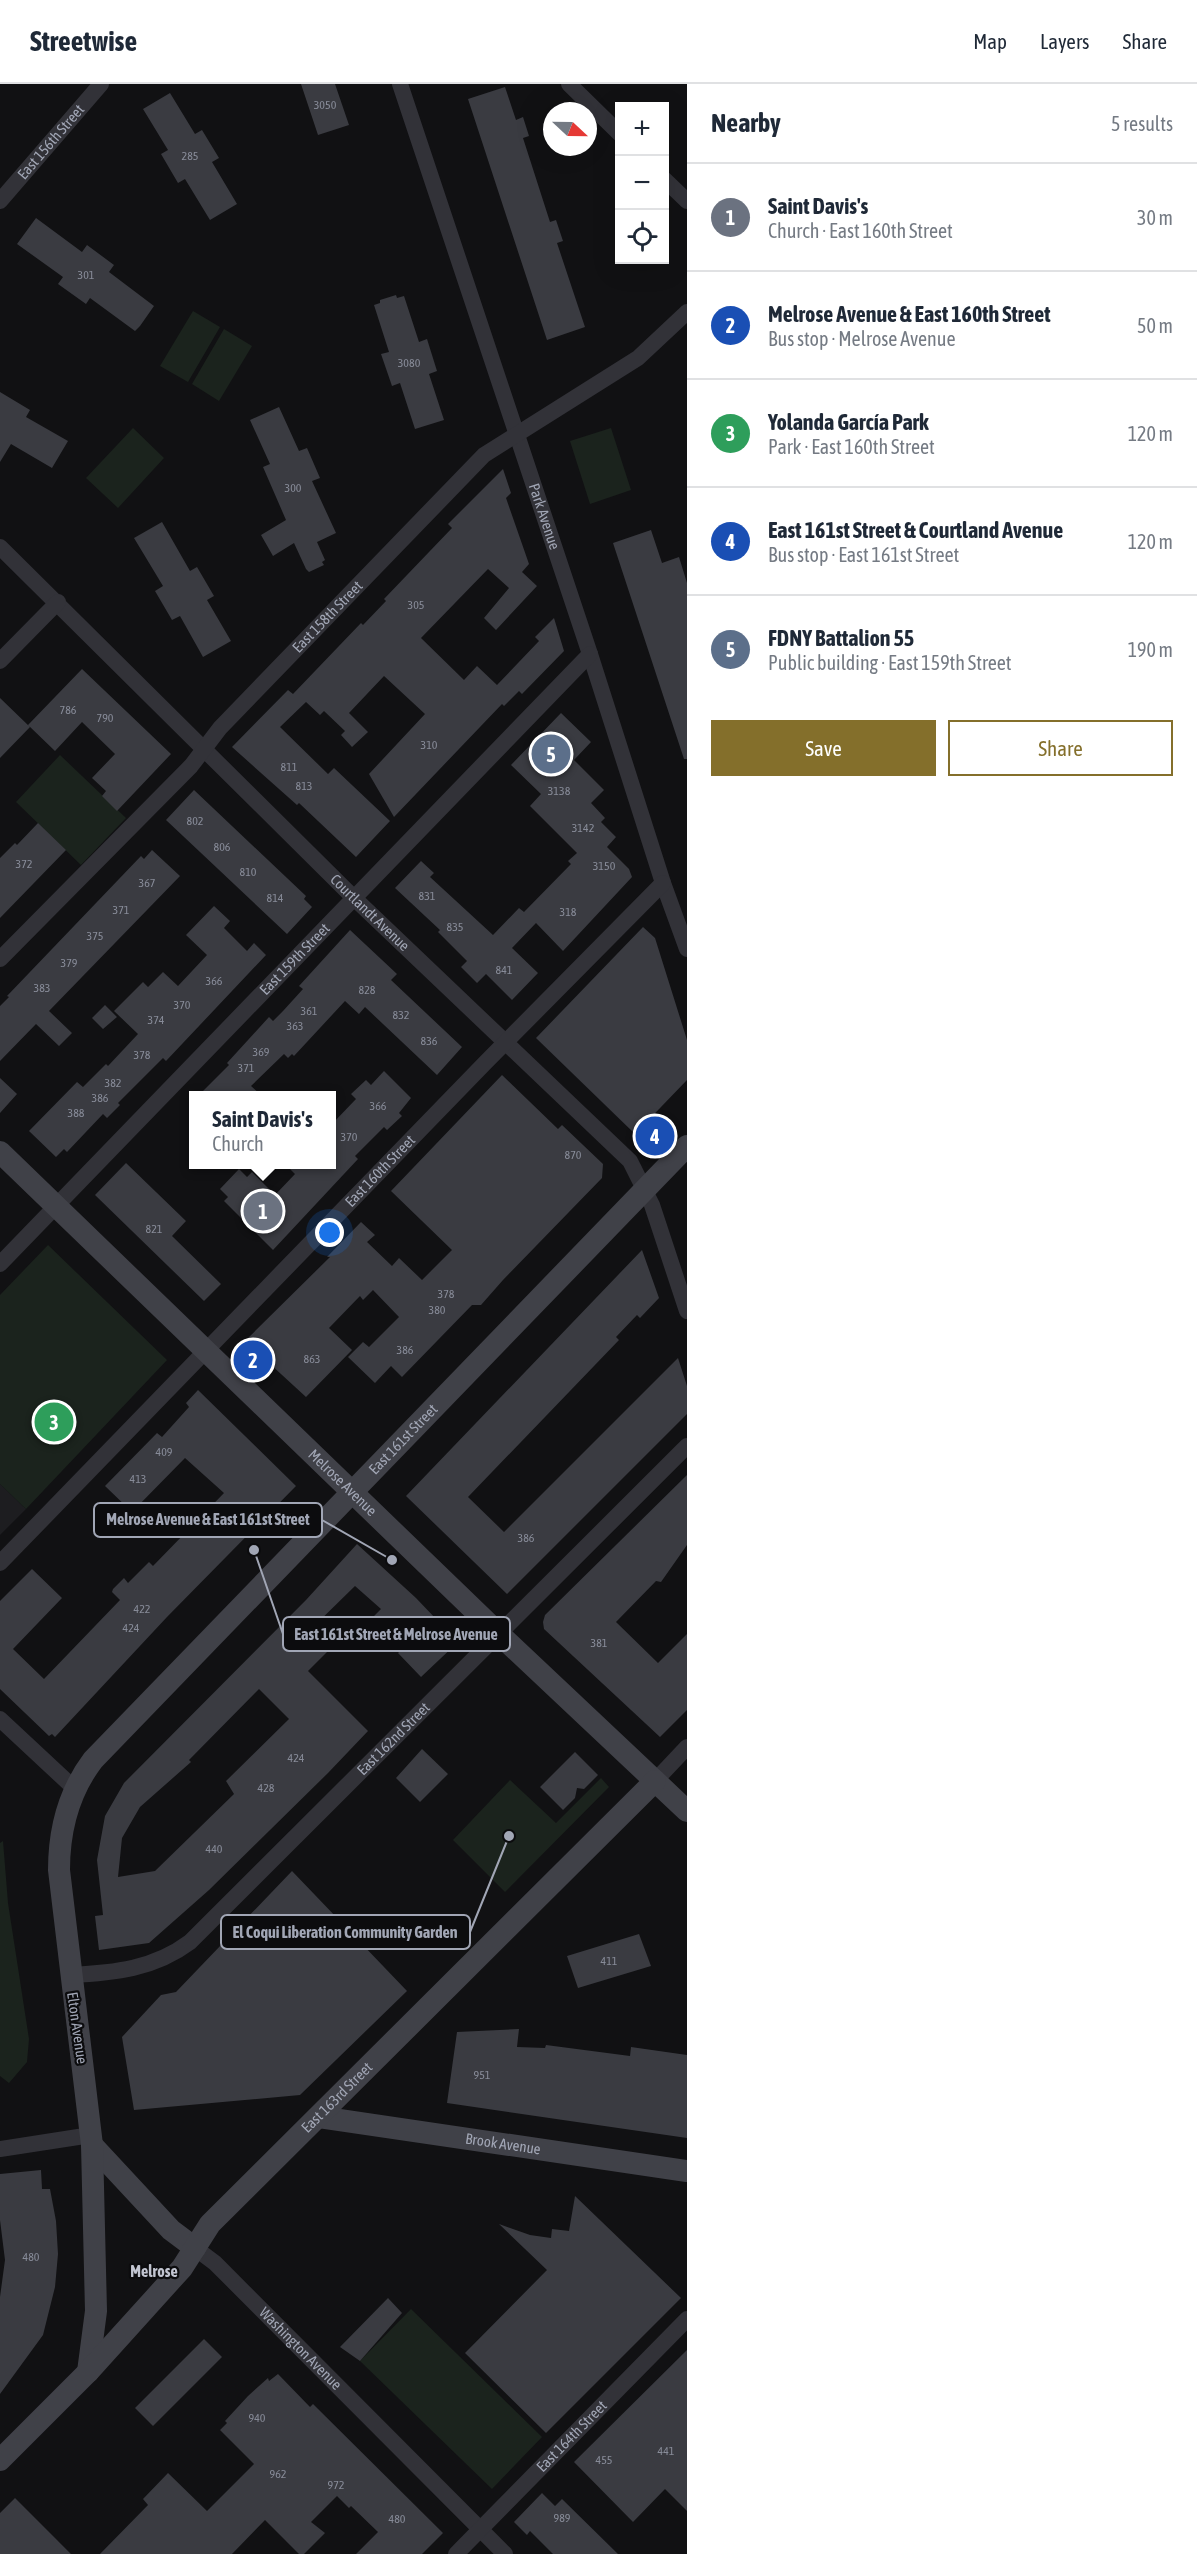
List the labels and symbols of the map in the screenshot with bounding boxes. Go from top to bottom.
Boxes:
house number: 3050 [314,98,337,112]
street label: East 156th Street [14,101,87,182]
north arrow [543,102,597,156]
house number: 285 [182,149,198,163]
house number: 301 [78,268,95,282]
house number: 3080 [398,356,421,370]
house number: 300 [285,481,302,495]
street label: Park Avenue [526,481,564,552]
street label: East 158th Street [289,577,366,656]
house number: 305 [408,598,424,612]
house number: 786 [60,703,77,717]
house number: 790 [97,711,114,725]
pin: 5 [532,732,570,776]
house number: 310 [421,738,438,752]
house number: 811 [281,760,298,774]
house number: 813 [296,779,312,793]
house number: 3138 [548,784,571,798]
house number: 802 [187,814,203,828]
house number: 3142 [572,821,594,835]
house number: 806 [214,840,231,854]
house number: 372 [16,857,32,871]
house number: 3150 [593,859,616,873]
house number: 810 [240,865,257,879]
street label: Courtlandt Avenue [327,870,413,954]
house number: 367 [139,876,156,890]
house number: 831 [419,889,436,903]
house number: 814 [267,891,284,905]
house number: 371 [113,903,130,917]
house number: 318 [560,905,577,919]
street label: East 159th Street [256,920,333,998]
house number: 835 [447,920,463,934]
house number: 375 [87,929,103,943]
house number: 379 [61,956,78,970]
house number: 841 [496,963,513,977]
house number: 366 [206,974,223,988]
house number: 383 [34,981,50,995]
house number: 828 [359,983,376,997]
house number: 370 [174,998,191,1012]
house number: 361 [301,1004,318,1018]
house number: 832 [393,1008,409,1022]
house number: 374 [148,1013,165,1027]
house number: 363 [287,1019,303,1033]
house number: 836 [421,1034,438,1048]
house number: 369 [253,1045,270,1059]
house number: 378 [134,1048,151,1062]
house number: 371 [238,1061,255,1075]
house number: 382 [105,1076,121,1090]
house number: 386 [92,1091,109,1105]
house number: 366 [370,1099,387,1113]
house number: 388 [68,1106,85,1120]
pin: 4 [636,1114,674,1158]
house number: 370 [341,1130,358,1144]
street label: East 160th Street [341,1131,418,1210]
house number: 870 [565,1148,582,1162]
pin: 1 [244,1188,282,1234]
your location [315,1218,344,1247]
house number: 821 [146,1222,163,1236]
house number: 378 [438,1287,455,1301]
house number: 380 [429,1303,446,1317]
pin: 2 [234,1338,272,1382]
house number: 386 [397,1343,414,1357]
house number: 863 [304,1352,320,1366]
pin: 3 [34,1400,74,1444]
street label: East 161st Street [365,1400,441,1478]
house number: 409 [156,1445,173,1459]
street label: Melrose Avenue [305,1446,380,1519]
house number: 413 [130,1472,146,1486]
callout: Melrose Avenue & East 161st Street [94,1503,322,1537]
text: Melrose Avenue & East 161st Street [106,1510,310,1528]
house number: 386 [518,1531,535,1545]
house number: 422 [134,1602,150,1616]
callout: East 161st Street & Melrose Avenue [283,1617,510,1651]
house number: 424 [123,1621,140,1635]
text: East 161st Street & Melrose Avenue [294,1625,498,1643]
house number: 381 [591,1636,608,1650]
street label: East 162nd Street [353,1699,433,1778]
house number: 424 [288,1751,305,1765]
house number: 428 [258,1781,275,1795]
house number: 440 [206,1842,223,1856]
callout: El Coqui Liberation Community Garden [221,1915,470,1949]
text: El Coqui Liberation Community Garden [232,1923,458,1941]
house number: 411 [601,1954,618,1968]
street label: Elton Avenue [64,1991,91,2065]
street label: East 163rd Street [298,2058,376,2136]
house number: 951 [474,2068,491,2082]
street label: Brook Avenue [464,2130,542,2157]
house number: 480 [23,2250,40,2264]
district label: Melrose [130,2262,178,2280]
street label: Washington Avenue [256,2304,346,2393]
street label: East 164th Street [533,2397,610,2475]
house number: 940 [249,2411,266,2425]
house number: 441 [658,2444,675,2458]
house number: 455 [596,2453,612,2467]
house number: 962 [270,2467,286,2481]
house number: 972 [328,2478,344,2492]
house number: 989 [554,2511,571,2525]
house number: 480 [389,2512,406,2526]

